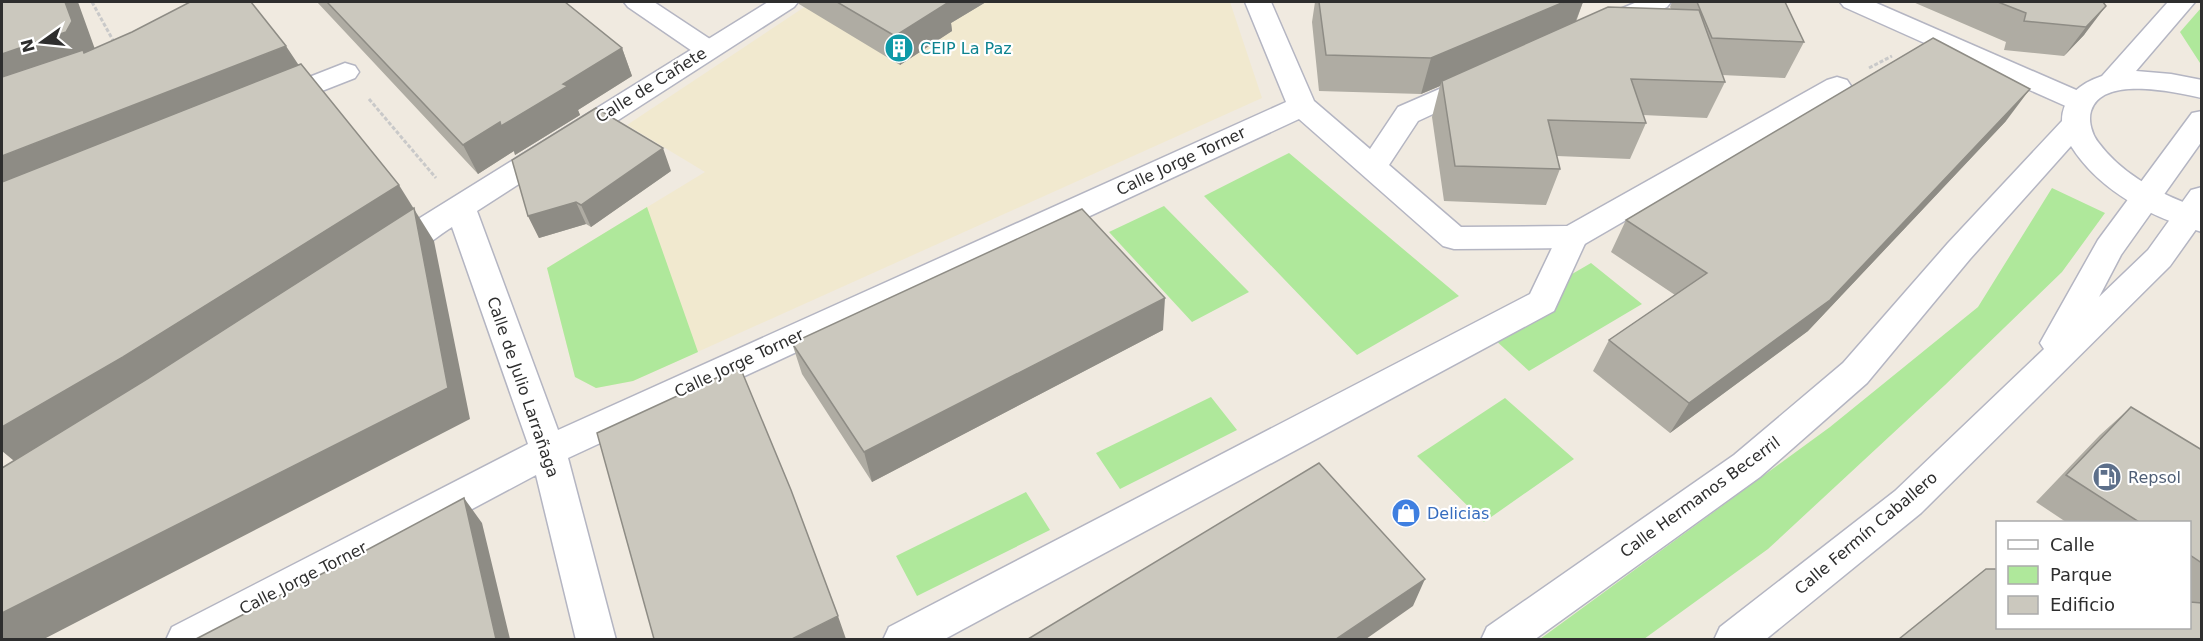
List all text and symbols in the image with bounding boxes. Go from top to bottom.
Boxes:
north arrow [12,12,72,72]
building icon: CEIP La Paz [883,32,915,64]
text: N [17,37,39,55]
place label: CEIP La Paz [920,39,1012,58]
street label: Calle de Cañete [592,43,710,127]
street label: Calle Jorge Torner [1113,123,1249,199]
street label: Calle de Julio Larrañaga [483,294,563,480]
street label: Calle Jorge Torner [671,325,807,401]
street label: Calle Hermanos Becerril [1616,433,1784,561]
fuel station icon: Repsol [2091,461,2123,493]
street label: Calle Fermín Caballero [1791,468,1941,598]
place label: Repsol [2128,468,2181,487]
shop icon: Delicias [1390,497,1422,529]
place label: Delicias [1427,504,1489,523]
legend [1996,521,2191,629]
text: Calle [2050,534,2095,555]
street label: Calle Jorge Torner [236,537,370,618]
text: Parque [2050,564,2112,585]
text: Edificio [2050,594,2115,615]

